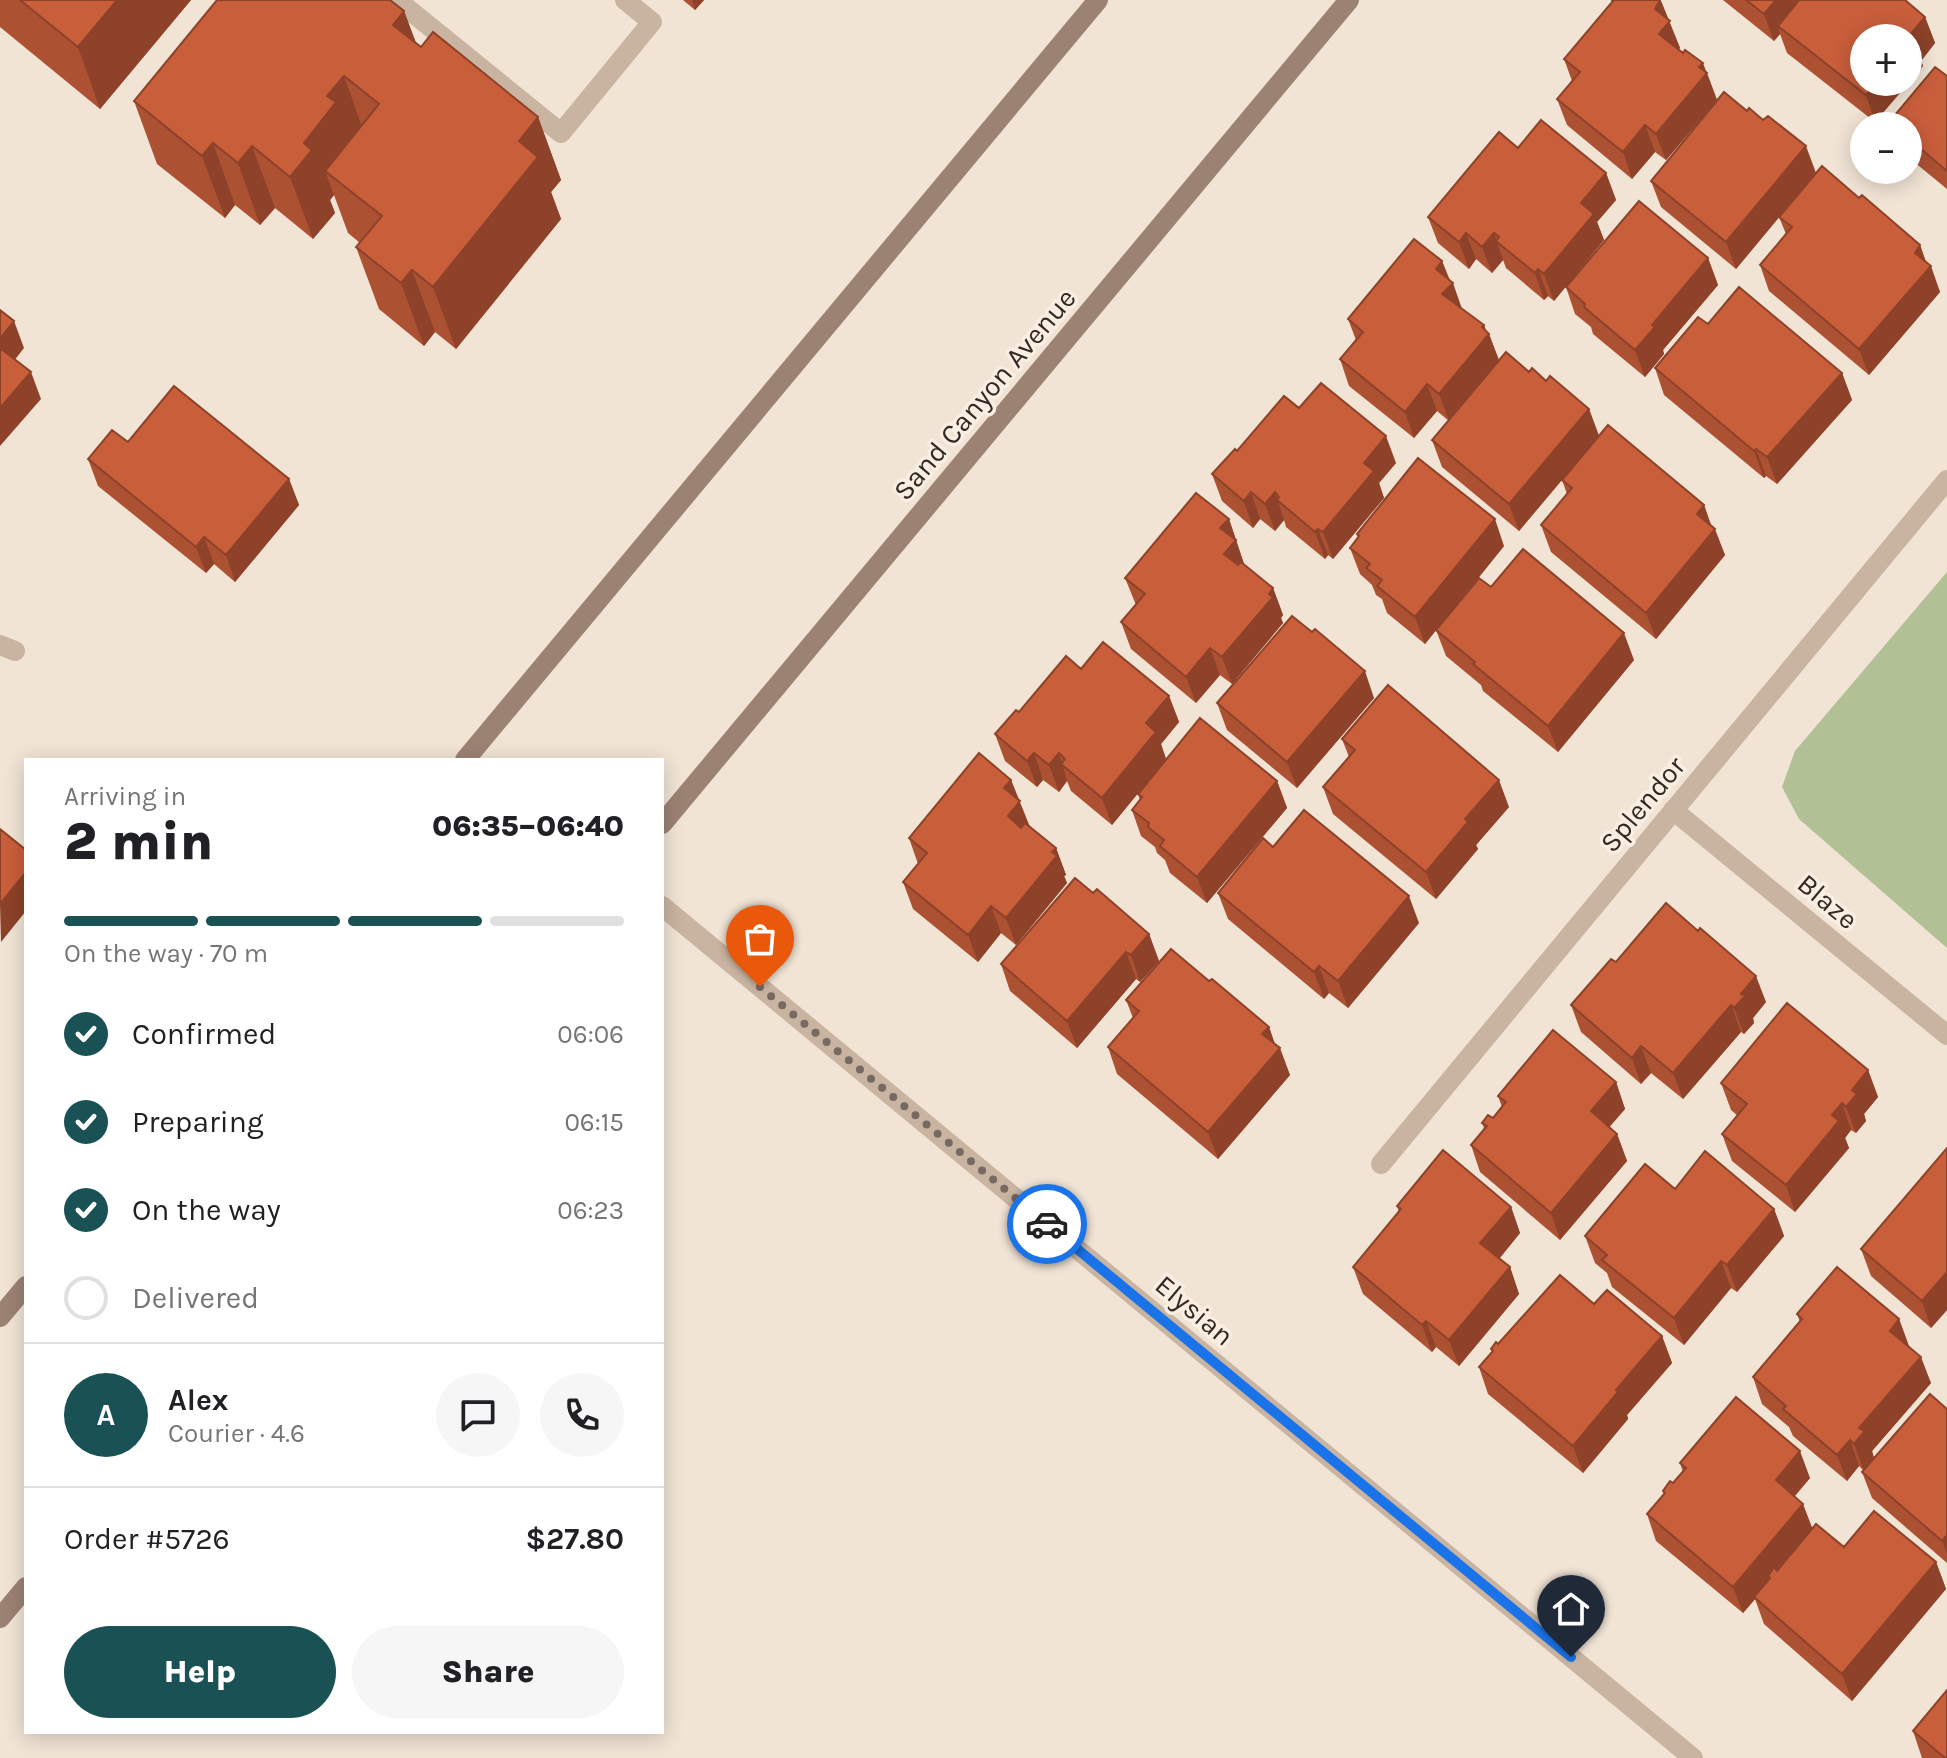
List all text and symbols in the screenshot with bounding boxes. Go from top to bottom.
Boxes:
map controls [1850,24,1922,184]
button: + [1850,24,1922,96]
button: − [1850,112,1922,184]
street label: Sand Canyon Avenue [886,282,1083,507]
street label: Splendor [1593,749,1692,859]
text: Arriving in [64,781,186,812]
text: 06:35–06:40 [432,808,624,844]
text: 2 min [64,811,213,872]
street label: Blaze [1791,867,1864,936]
pin [726,905,794,987]
icon: bag [738,917,782,961]
text: On the way · 70 m [64,938,268,969]
icon: check [64,1012,108,1056]
text: Confirmed [132,1016,276,1052]
text: 06:06 [557,1019,624,1050]
icon: check [64,1100,108,1144]
text: Preparing [132,1104,264,1140]
text: 06:15 [564,1107,624,1138]
courier [1007,1184,1087,1264]
icon: check [64,1188,108,1232]
text: On the way [132,1192,281,1228]
text: 06:23 [557,1195,624,1226]
icon: car [1025,1202,1069,1246]
street label: Elysian [1149,1268,1241,1353]
text: Delivered [132,1280,259,1316]
button: chat [436,1373,520,1457]
button: phone [540,1373,624,1457]
text: Alex [168,1382,228,1418]
text: A [97,1397,115,1433]
text: Courier · 4.6 [168,1418,305,1449]
text: Order #5726 [64,1521,230,1557]
text: $27.80 [525,1521,624,1557]
pin [1537,1575,1605,1657]
icon: home [1549,1587,1593,1631]
button: Help [64,1626,336,1718]
button: Share [352,1626,624,1718]

